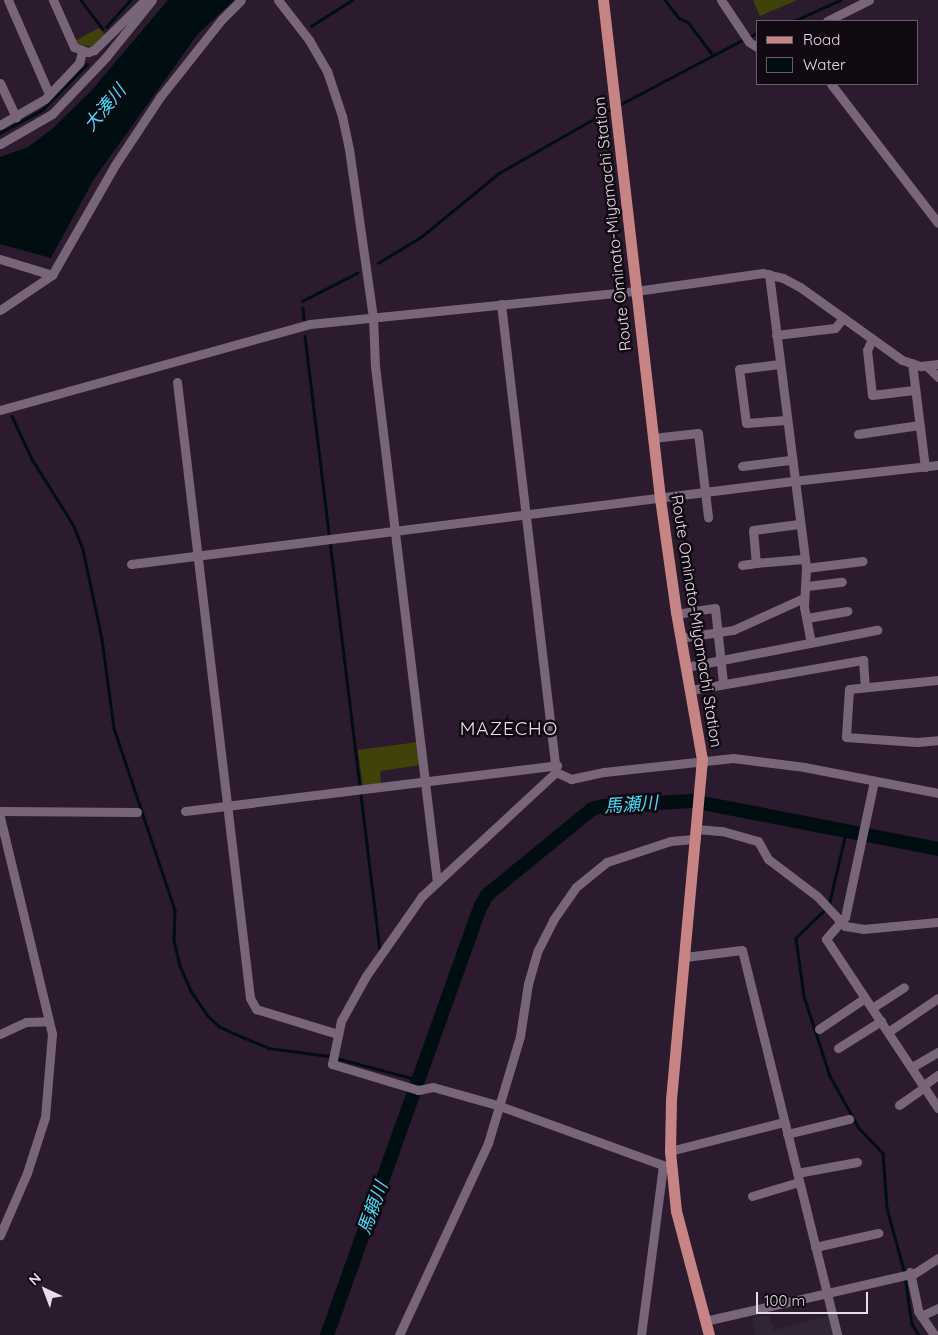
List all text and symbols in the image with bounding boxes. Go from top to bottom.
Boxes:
legend [756,20,918,85]
text: Road [803,30,840,49]
text: Water [803,55,846,74]
water label: 大湊川 [79,80,131,136]
street label: Route Ominato-Miyamachi Station [589,96,635,352]
street label: Route Ominato-Miyamachi Station [668,493,726,749]
district label: MAZECHO [459,718,559,740]
water label: 馬瀬川 [603,792,659,818]
water label: 馬頼川 [354,1179,392,1237]
north arrow [20,1265,70,1315]
text: N [25,1269,45,1289]
scale bar [758,1282,870,1314]
text: 100 m [764,1291,805,1310]

